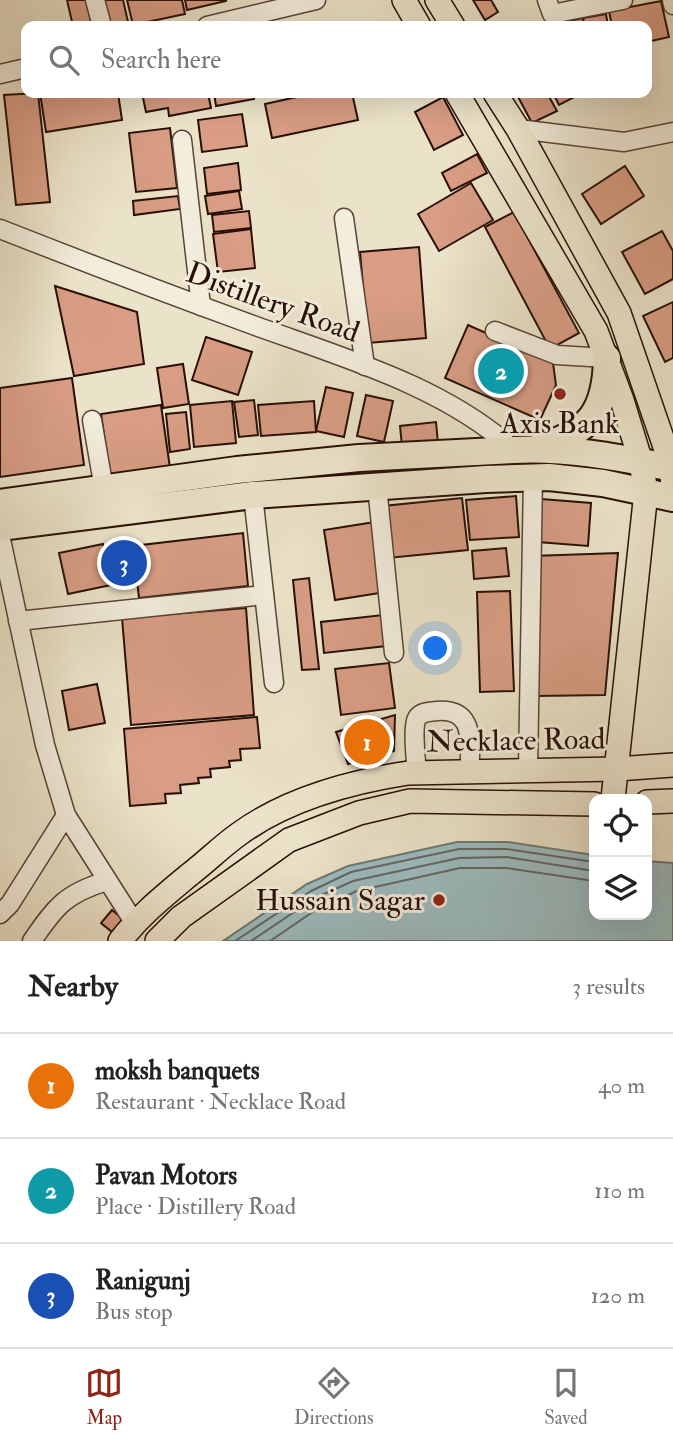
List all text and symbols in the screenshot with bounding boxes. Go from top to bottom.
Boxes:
search box [21,21,652,98]
icon: search [45,41,83,79]
text: Search here [101,44,221,76]
street label: Distillery Road [181,254,365,351]
pin: 2 [478,345,524,397]
marker: Axis Bank [552,386,568,402]
place label: Axis Bank [500,405,619,442]
pin: 3 [101,537,147,589]
your location [418,631,452,665]
pin: 1 [344,716,390,768]
street label: Necklace Road [426,720,606,761]
map controls [589,794,652,920]
button: locate [589,794,652,857]
button: layers [589,857,652,920]
place label: Hussain Sagar [255,882,425,919]
marker: Hussain Sagar [431,892,447,908]
text: Nearby [28,968,118,1005]
text: 3 results [572,972,645,1001]
text: moksh banquets [95,1055,260,1087]
text: 1 [47,1071,55,1100]
text: 40 m [598,1071,645,1100]
text: Restaurant · Necklace Road [95,1087,346,1116]
text: Pavan Motors [95,1160,237,1192]
text: 2 [45,1176,57,1205]
text: 110 m [594,1176,645,1205]
text: Place · Distillery Road [95,1192,296,1221]
text: Ranigunj [95,1265,190,1297]
text: 3 [47,1281,55,1310]
text: 120 m [591,1281,645,1310]
text: Bus stop [95,1297,173,1326]
tab: Map [85,1364,123,1430]
tab: Directions [294,1364,374,1430]
tab: Saved [544,1364,588,1430]

